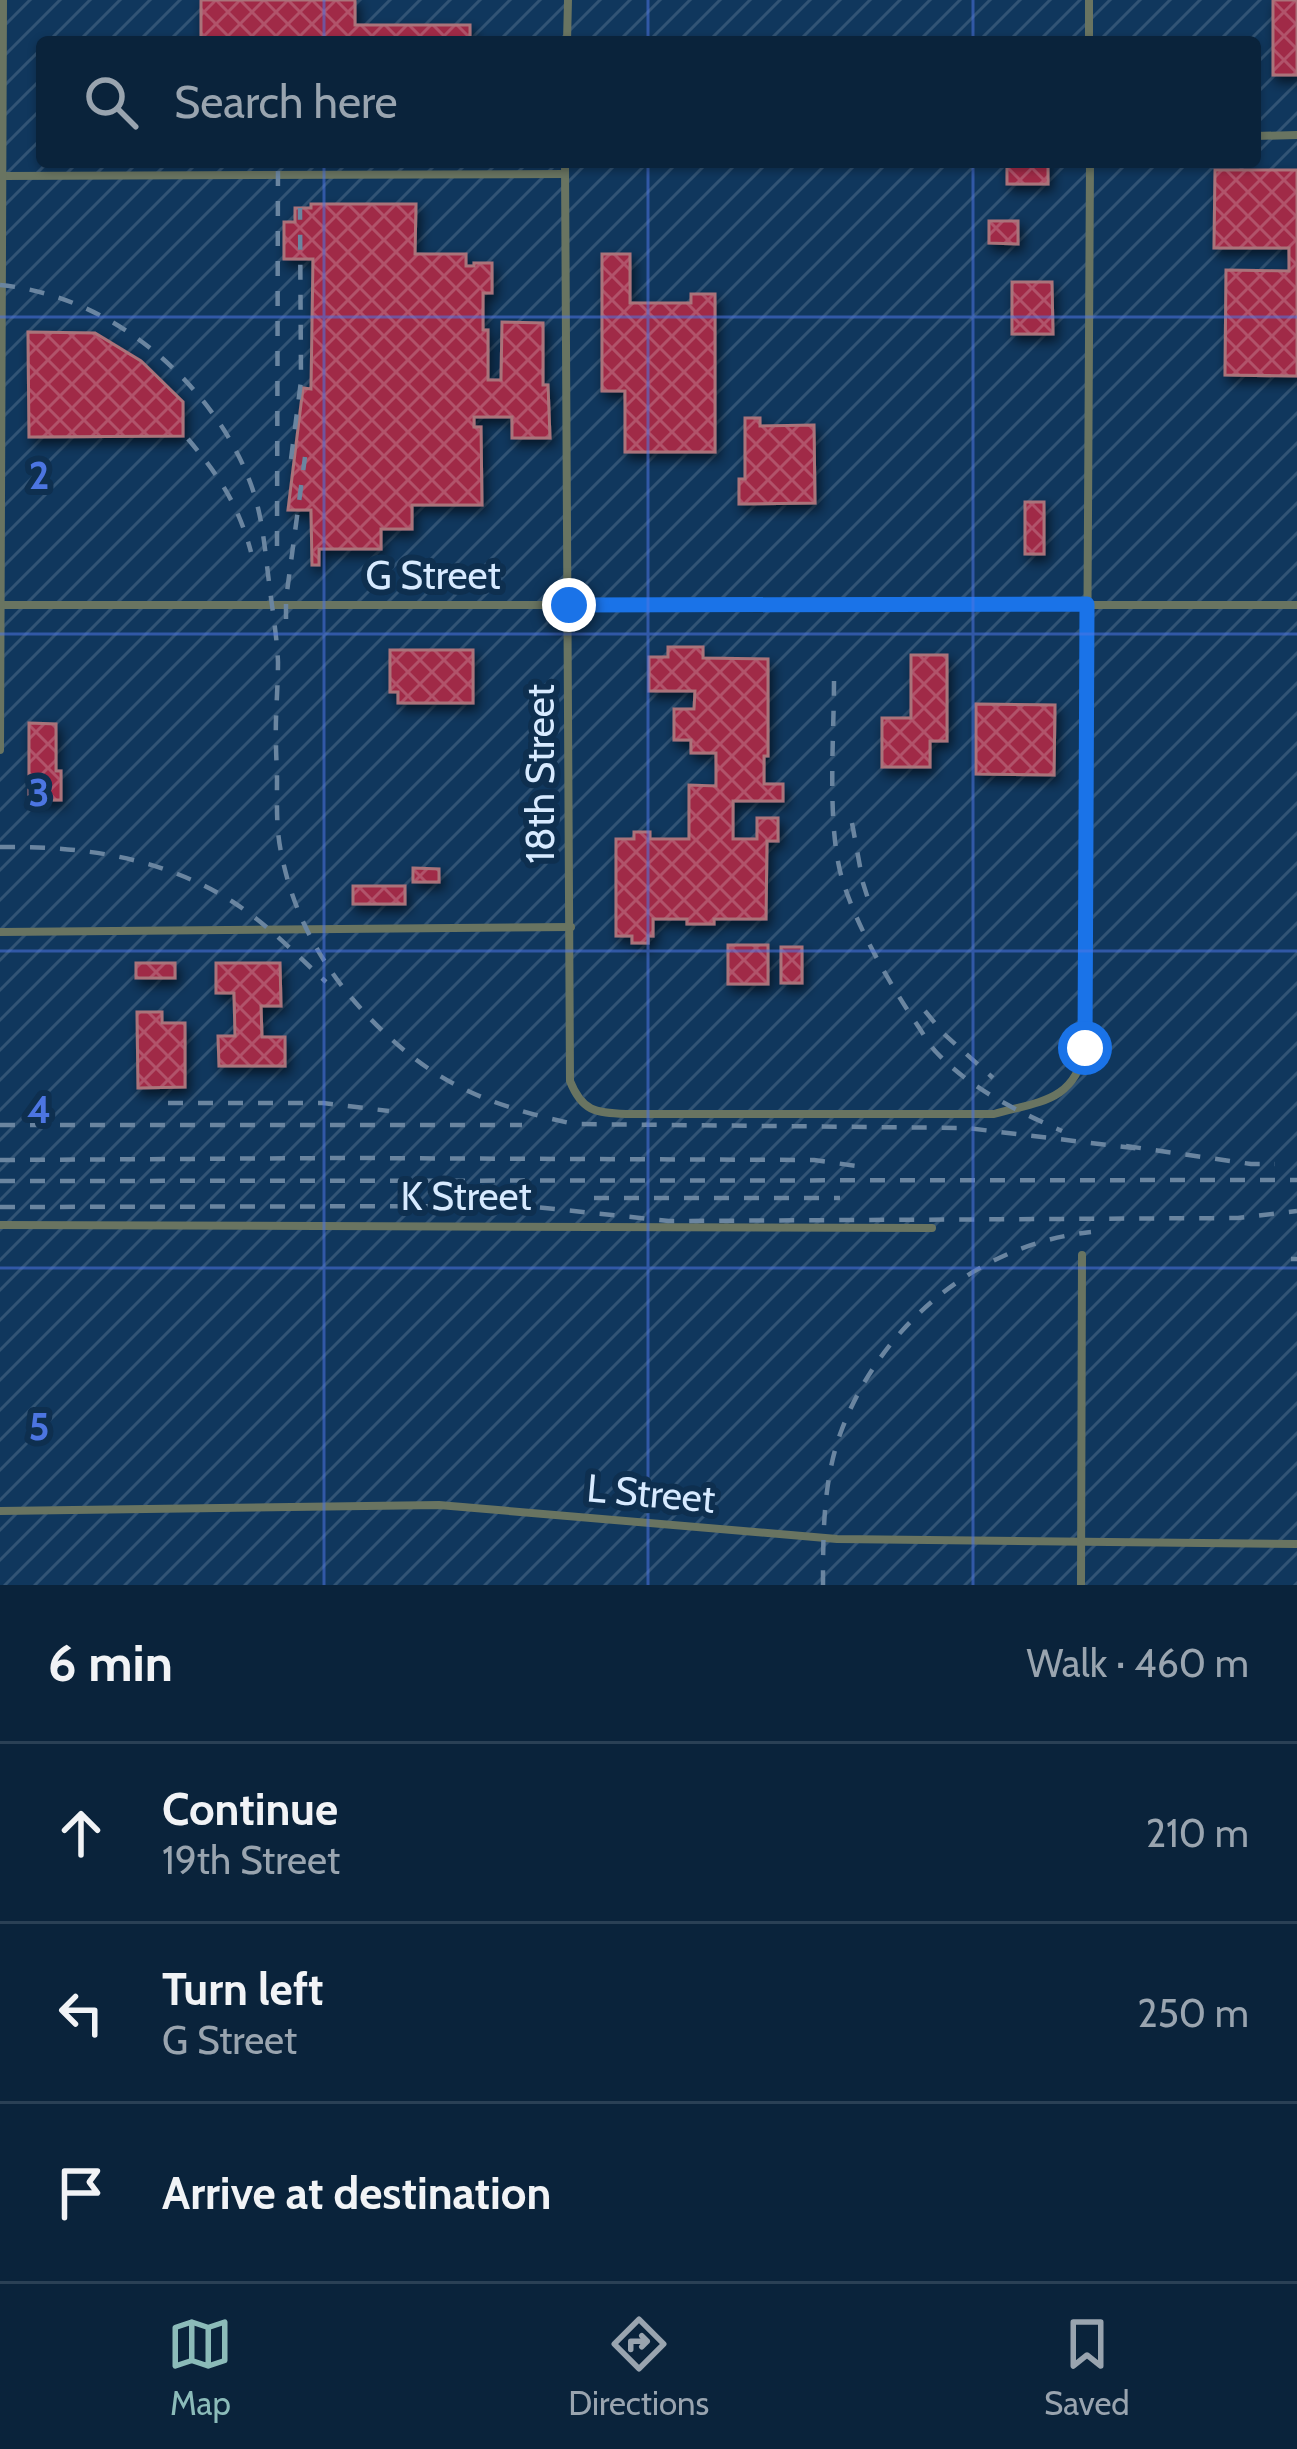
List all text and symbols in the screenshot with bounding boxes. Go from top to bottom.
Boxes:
search box [36,36,1261,168]
icon: search [78,69,144,135]
text: Search here [174,75,398,129]
text: 2 [29,451,49,499]
street label: G Street [365,551,501,599]
route end [542,578,596,632]
street label: 18th Street [516,684,564,864]
text: 3 [28,768,50,816]
route start [1058,1021,1112,1075]
text: 4 [27,1085,51,1133]
street label: K Street [400,1172,532,1220]
text: 5 [29,1402,49,1450]
street label: L Street [585,1463,717,1523]
text: 6 min [48,1632,173,1694]
text: Walk · 460 m [1027,1639,1249,1687]
text: Continue [162,1782,338,1836]
icon: ahead [48,1800,114,1866]
text: 210 m [1146,1809,1249,1857]
text: 19th Street [162,1836,340,1884]
text: Turn left [162,1962,324,2016]
icon: left [48,1980,114,2046]
text: 250 m [1137,1989,1249,2037]
text: G Street [162,2016,297,2064]
icon: arrive [48,2160,114,2226]
text: Arrive at destination [162,2166,551,2220]
tab: Map [167,2311,233,2423]
tab: Directions [568,2311,709,2423]
tab: Saved [1044,2311,1130,2423]

